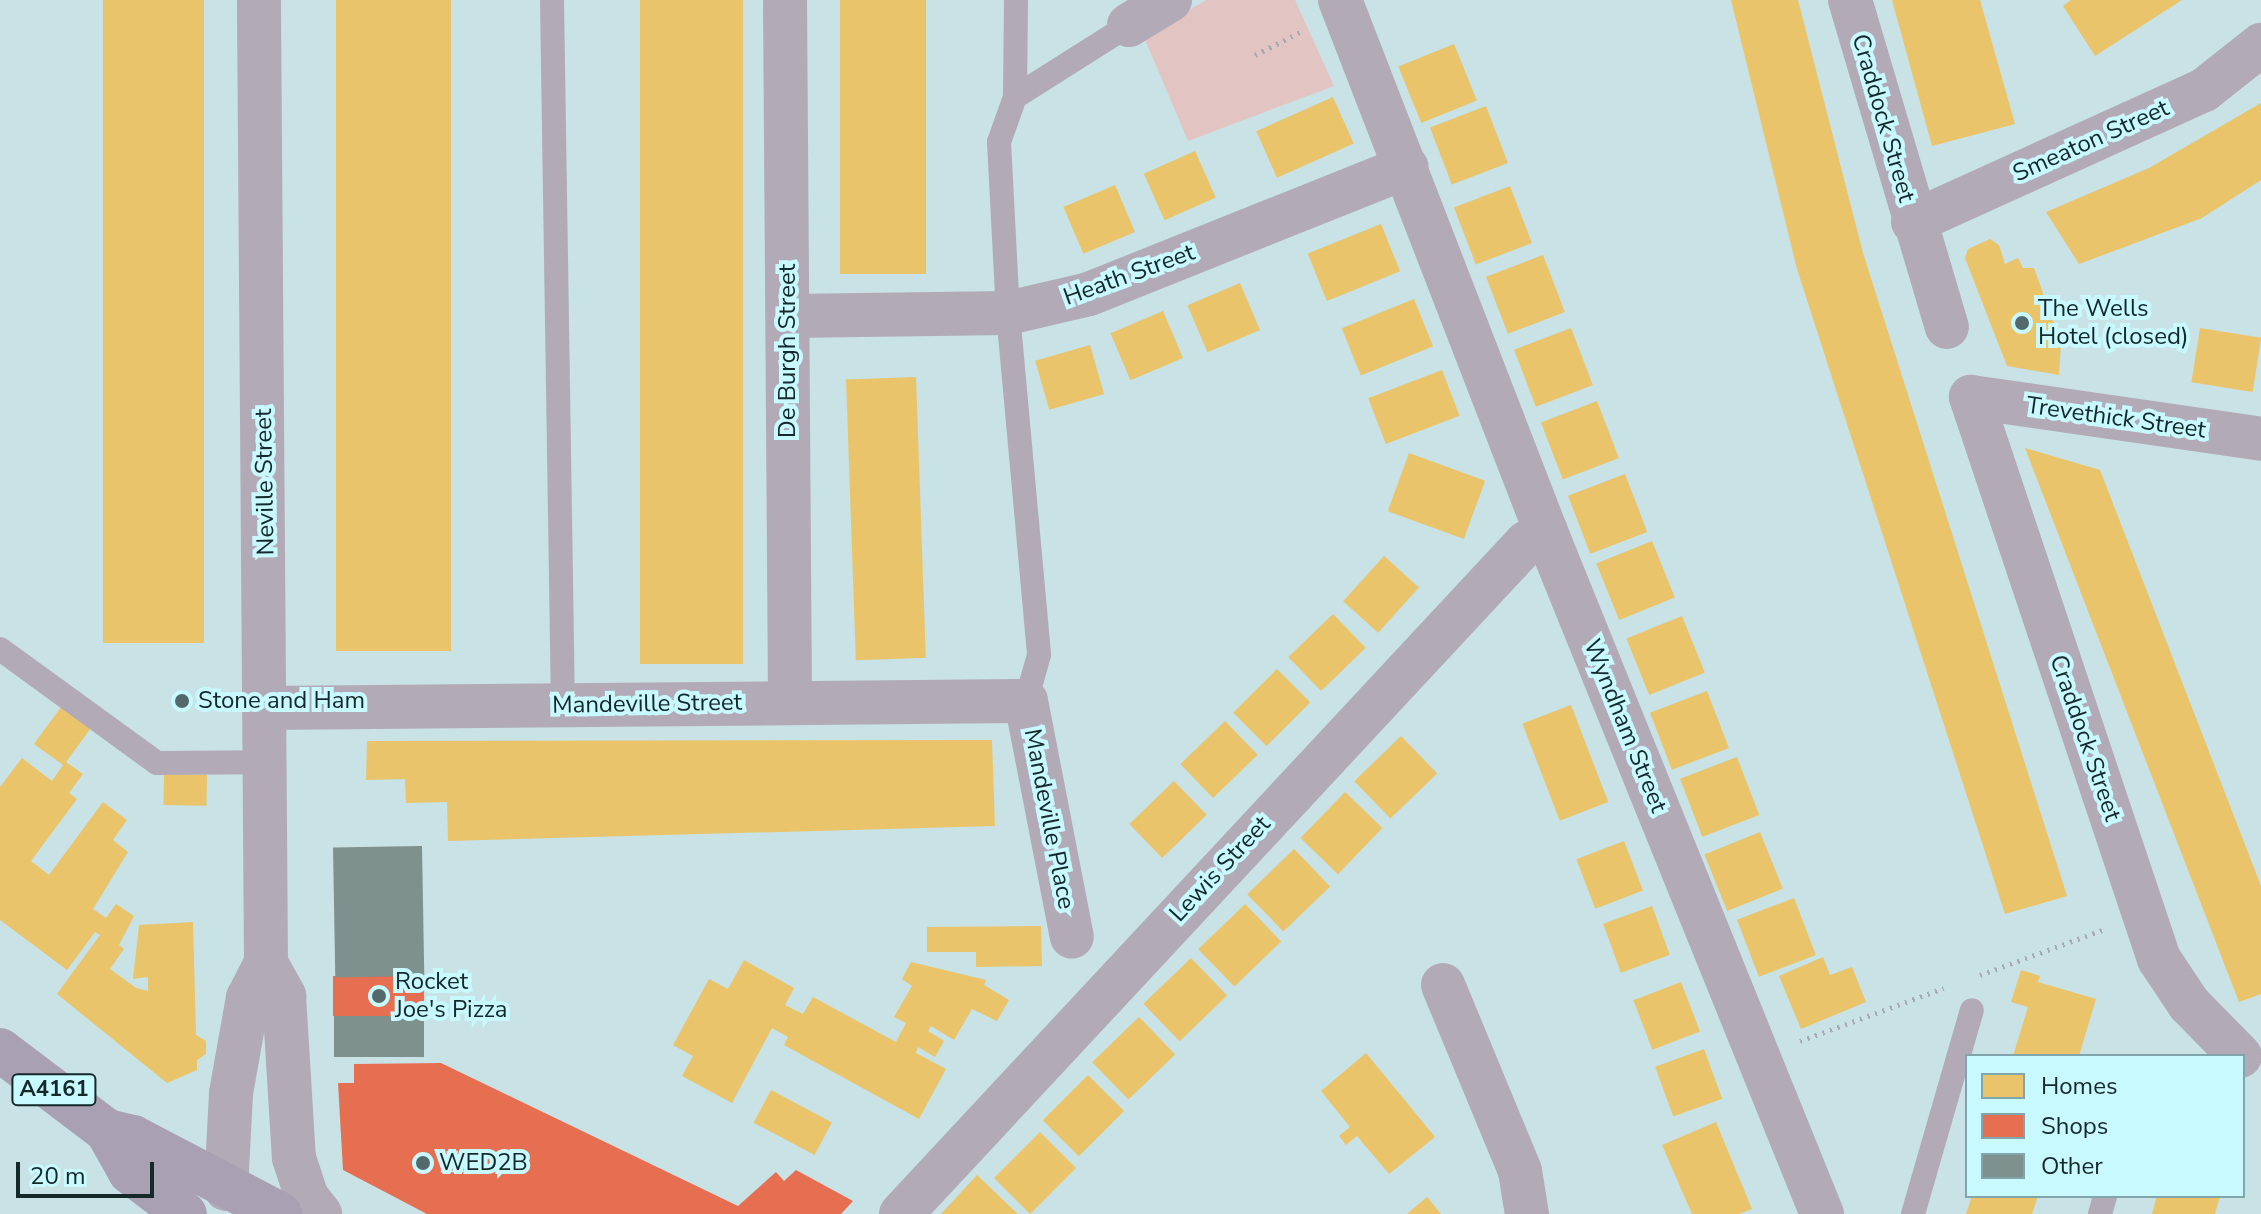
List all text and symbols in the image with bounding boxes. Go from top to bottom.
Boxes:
street label: Craddock Street [1845,31,1921,205]
street label: Smeaton Street [2009,94,2173,188]
street label: Heath Street [1060,238,1198,312]
street label: De Burgh Street [774,264,802,438]
place label: The Wells Hotel (closed) [2038,295,2189,351]
marker: The Wells Hotel (closed) [2013,314,2031,332]
street label: Trevethick Street [2024,391,2208,445]
street label: Neville Street [249,408,281,556]
street label: Wyndham Street [1577,635,1673,817]
street label: Craddock Street [2043,651,2127,825]
place label: Stone and Ham [198,687,365,715]
street label: Mandeville Street [552,688,742,720]
marker: Stone and Ham [173,692,191,710]
street label: Mandeville Place [1017,726,1081,912]
street label: Lewis Street [1164,810,1276,928]
place label: Rocket Joe's Pizza [395,968,507,1024]
marker: Rocket Joe's Pizza [370,987,388,1005]
legend [1965,1054,2245,1198]
text: Homes [2041,1070,2117,1102]
road number: A4161 [10,1072,98,1108]
text: Shops [2041,1110,2108,1142]
scale bar [20,1146,158,1196]
place label: WED2B [439,1149,528,1177]
text: Other [2041,1150,2103,1182]
marker: WED2B [414,1154,432,1172]
text: 20 m [30,1160,86,1192]

